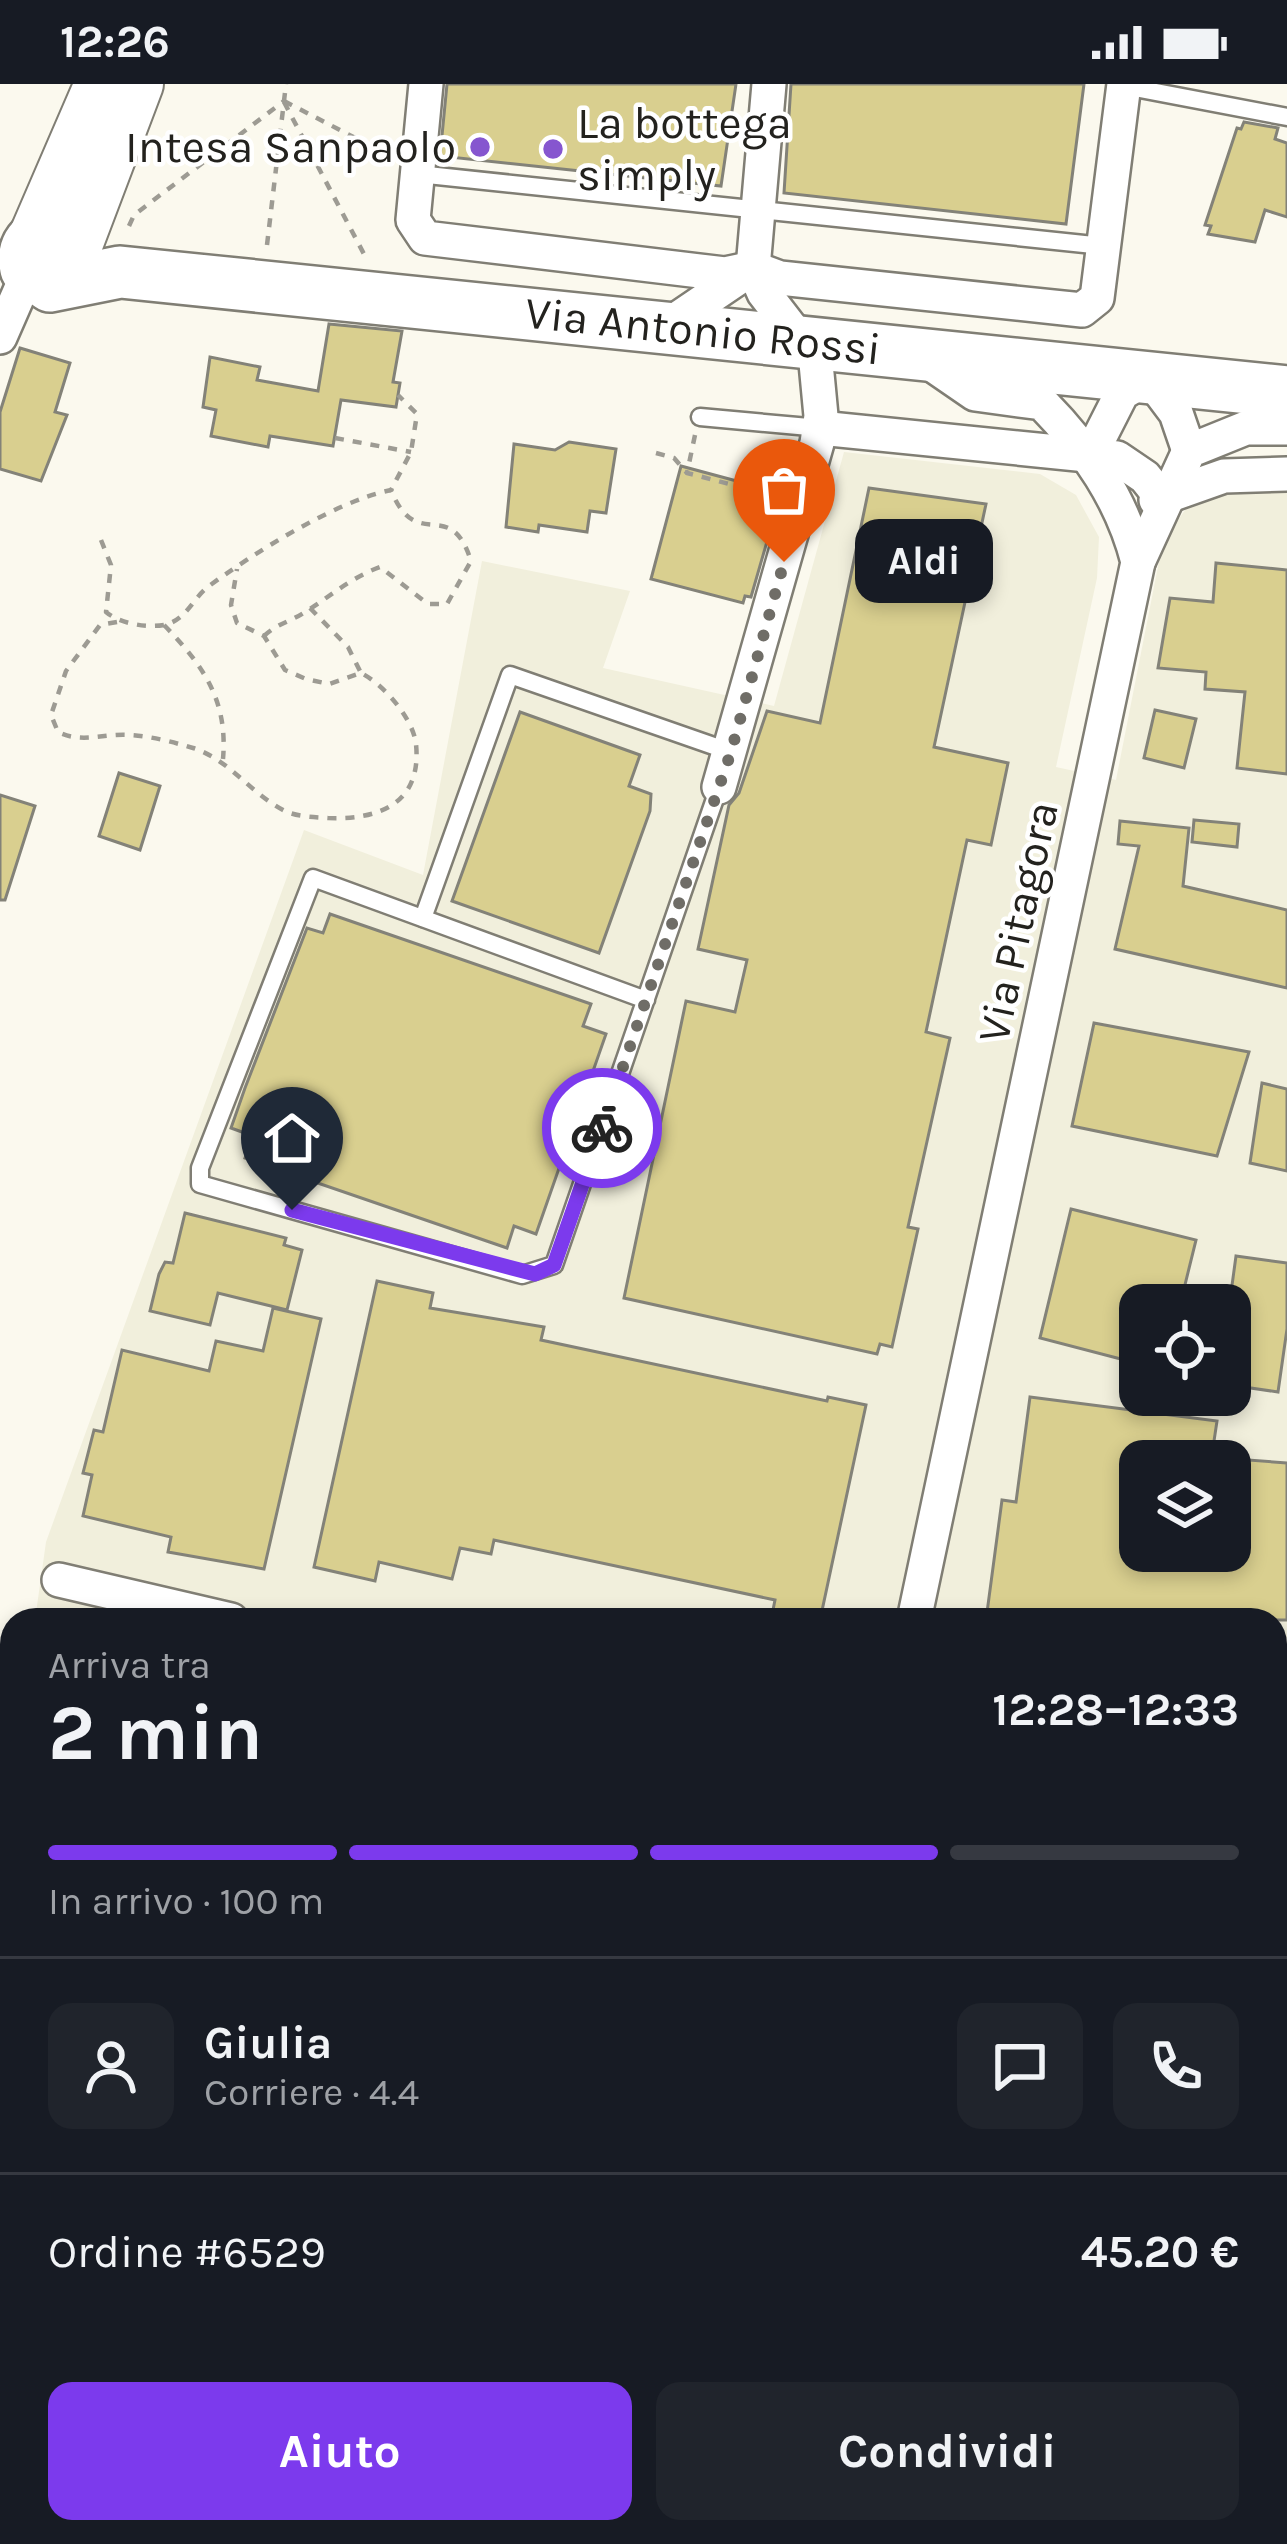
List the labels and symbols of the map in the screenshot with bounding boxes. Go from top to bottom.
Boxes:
place label: La bottega simply [577,97,792,202]
place label: Intesa Sanpaolo [125,121,456,173]
marker: Intesa Sanpaolo [467,134,493,160]
marker: La bottega simply [540,136,566,162]
street label: Via Antonio Rossi [523,286,883,376]
pin [733,439,835,562]
callout: Aldi [856,520,994,604]
street label: Via Pitagora [967,797,1070,1048]
courier [542,1068,662,1188]
pin [241,1087,343,1210]

